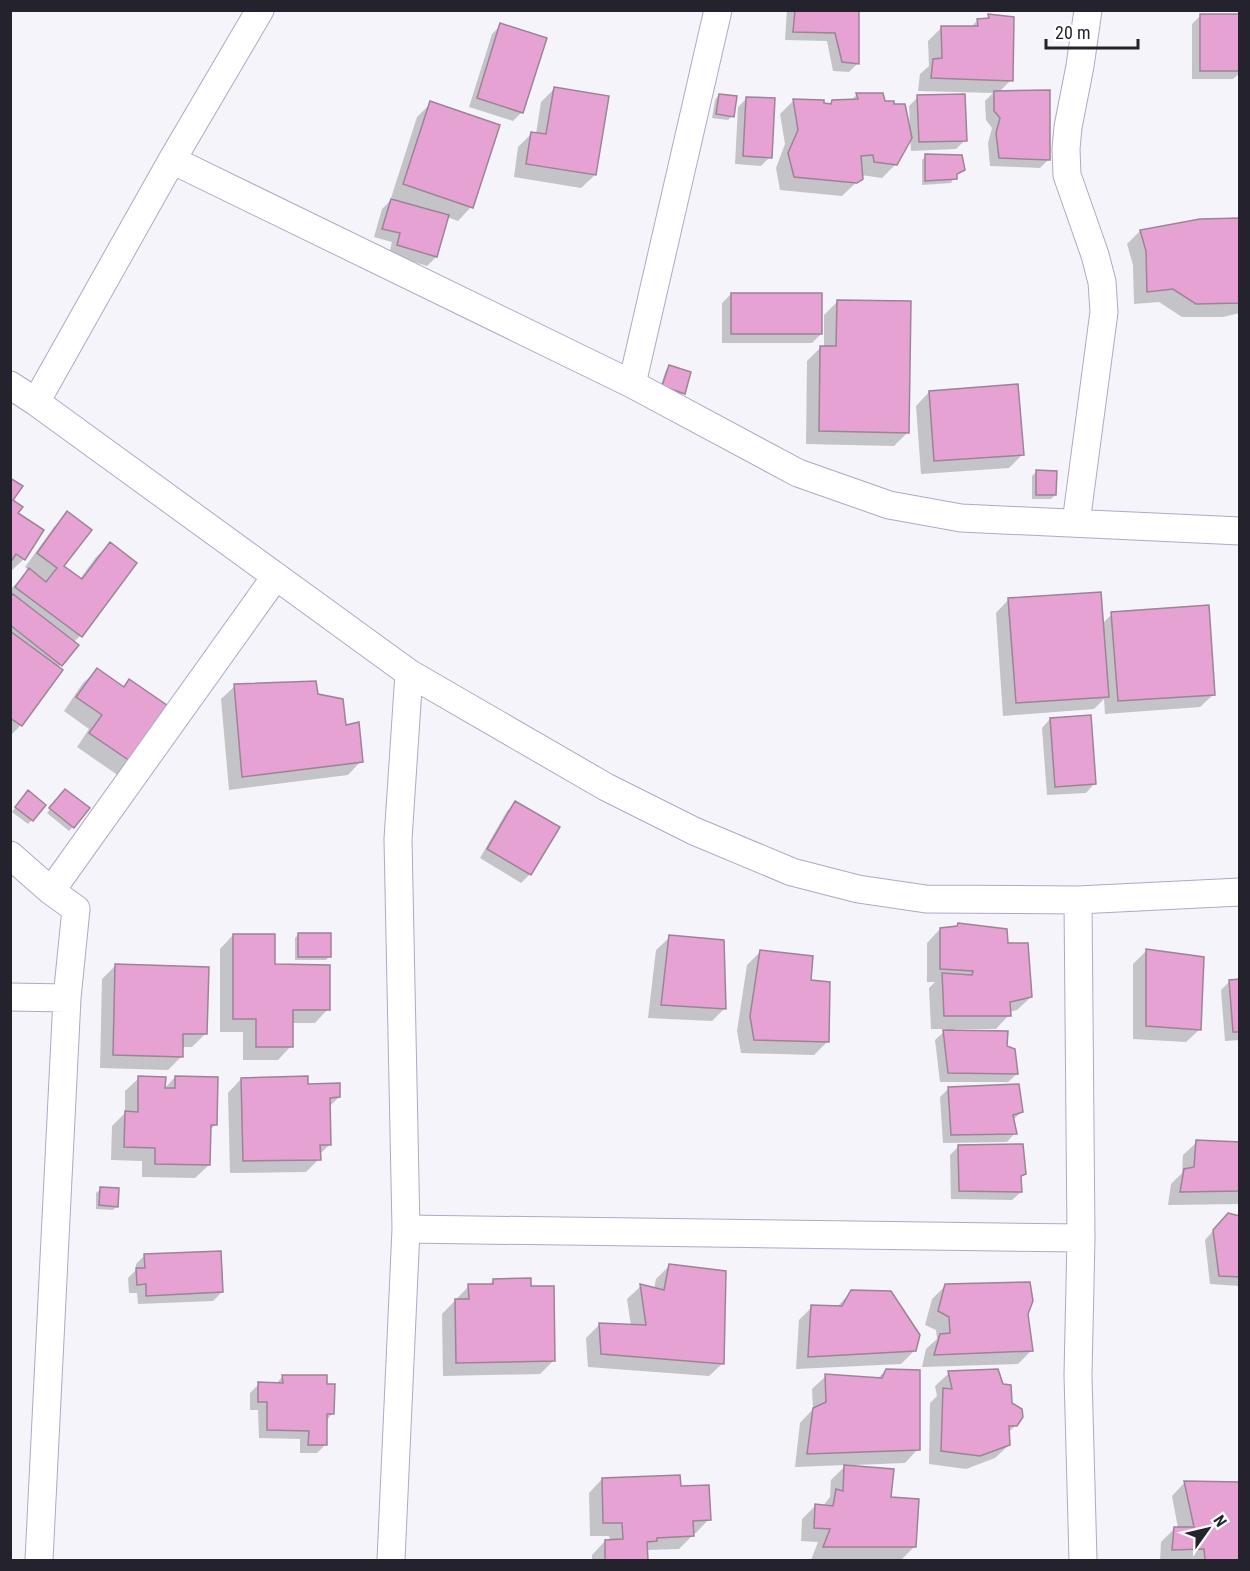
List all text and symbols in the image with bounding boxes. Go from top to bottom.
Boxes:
scale bar [1046,12,1138,50]
text: 20 m [1055,22,1090,43]
north arrow [1178,1499,1238,1559]
text: N [1209,1512,1231,1530]

